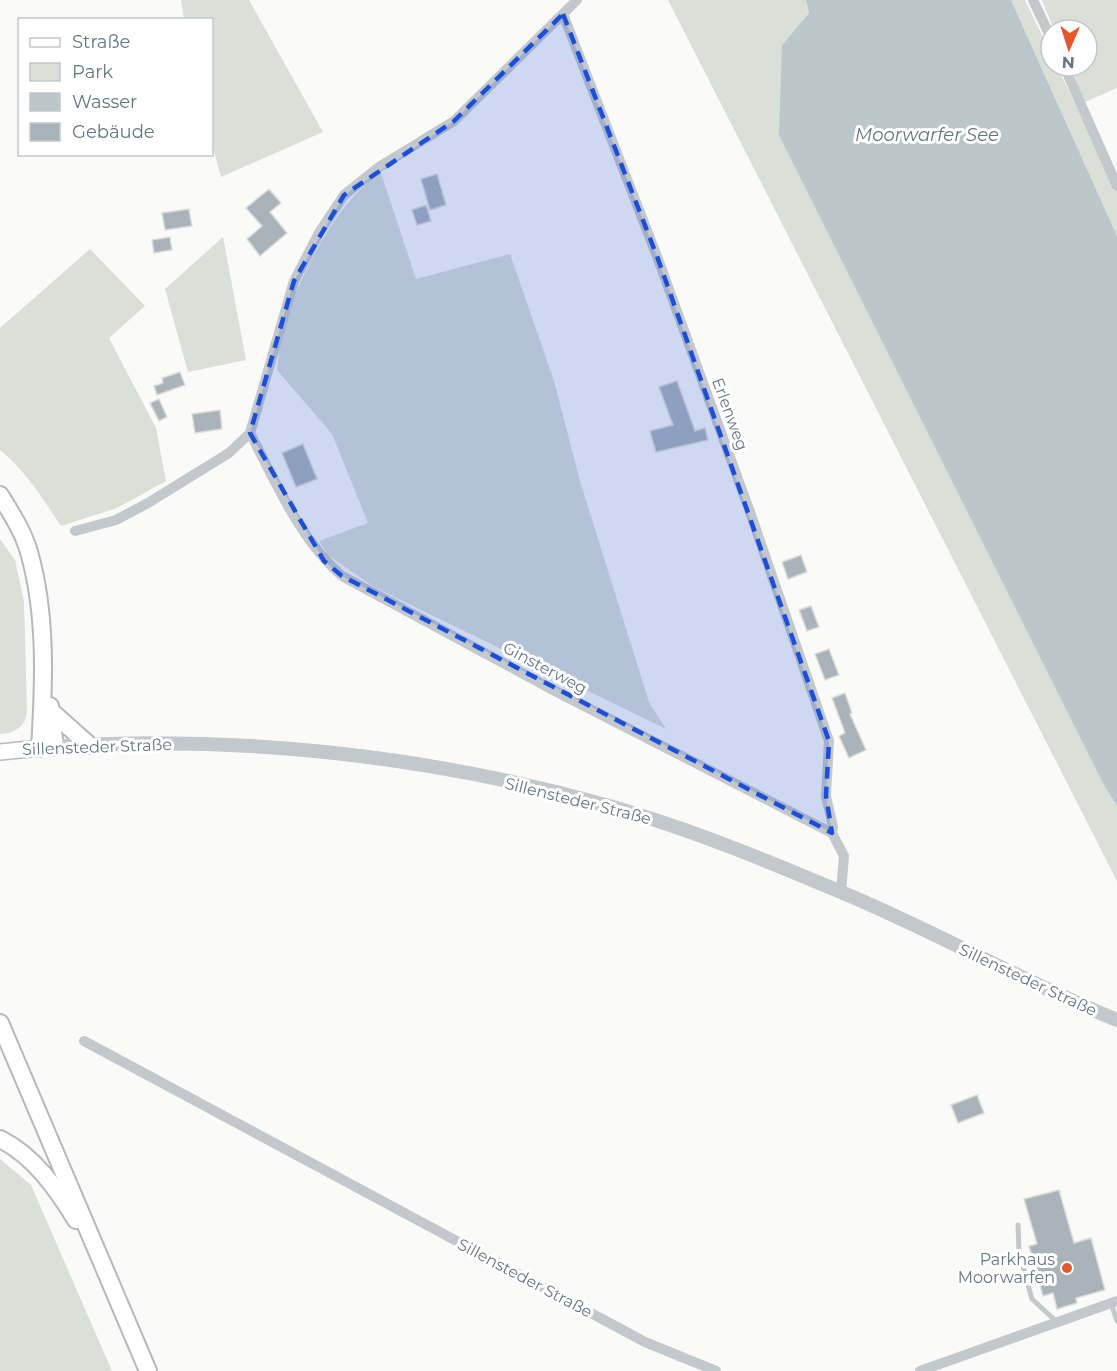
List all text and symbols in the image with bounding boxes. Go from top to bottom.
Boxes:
legend [18,18,213,156]
north arrow [1039,18,1099,78]
text: Straße [72,31,131,53]
text: N [1061,53,1075,72]
text: Park [72,61,113,83]
text: Wasser [72,91,137,113]
text: Gebäude [72,121,155,143]
water label: Moorwarfer See [855,124,999,146]
street label: Erlenweg [708,375,752,453]
street label: Ginsterweg [500,638,590,698]
street label: Sillensteder Straße [22,735,172,759]
street label: Sillensteder Straße [503,774,653,828]
street label: Sillensteder Straße [956,940,1100,1020]
street label: Sillensteder Straße [454,1234,596,1322]
place label: Parkhaus Moorwarfen [958,1250,1055,1287]
marker: Parkhaus Moorwarfen [1060,1261,1074,1275]

